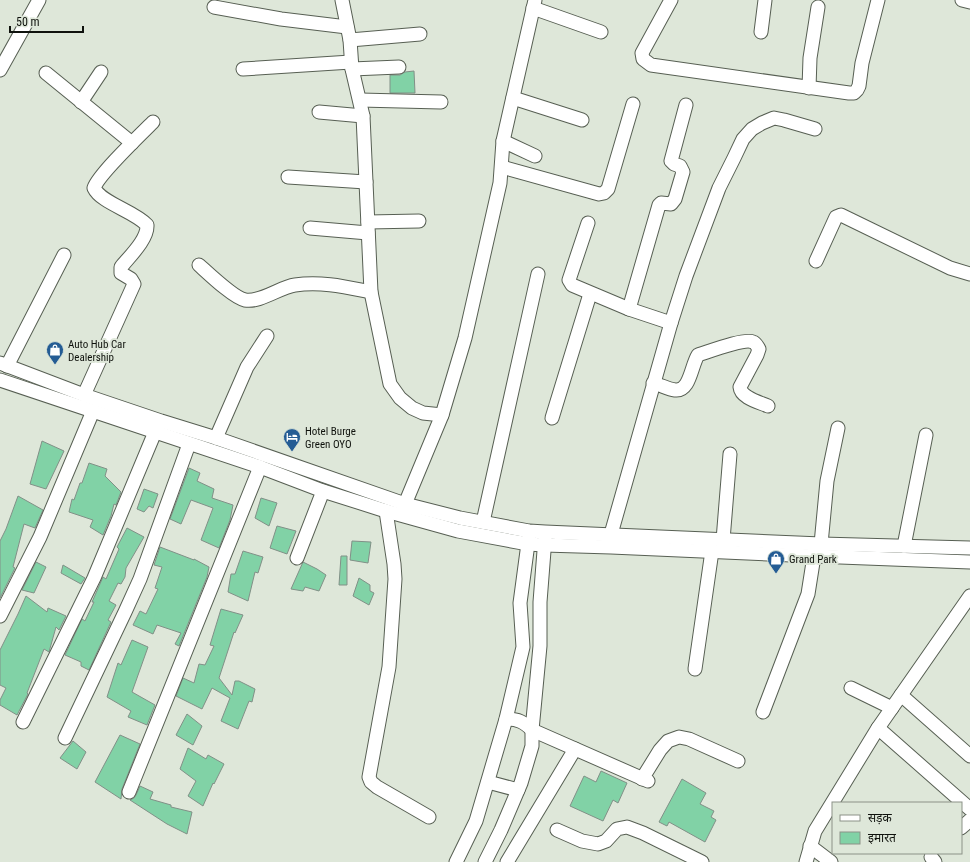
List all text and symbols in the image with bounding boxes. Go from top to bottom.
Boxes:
scale bar [10,8,83,34]
text: 50 m [16,15,40,29]
place label: Auto Hub Car Dealership [68,338,126,364]
shop icon: Auto Hub Car Dealership [45,340,65,365]
place label: Hotel Burge Green OYO [305,425,356,451]
hotel icon: Hotel Burge Green OYO [282,427,302,452]
shop icon: Grand Park [766,549,786,574]
place label: Grand Park [789,553,837,566]
legend [832,802,962,854]
text: सड़क [868,811,893,825]
text: इमारत [868,831,897,845]

